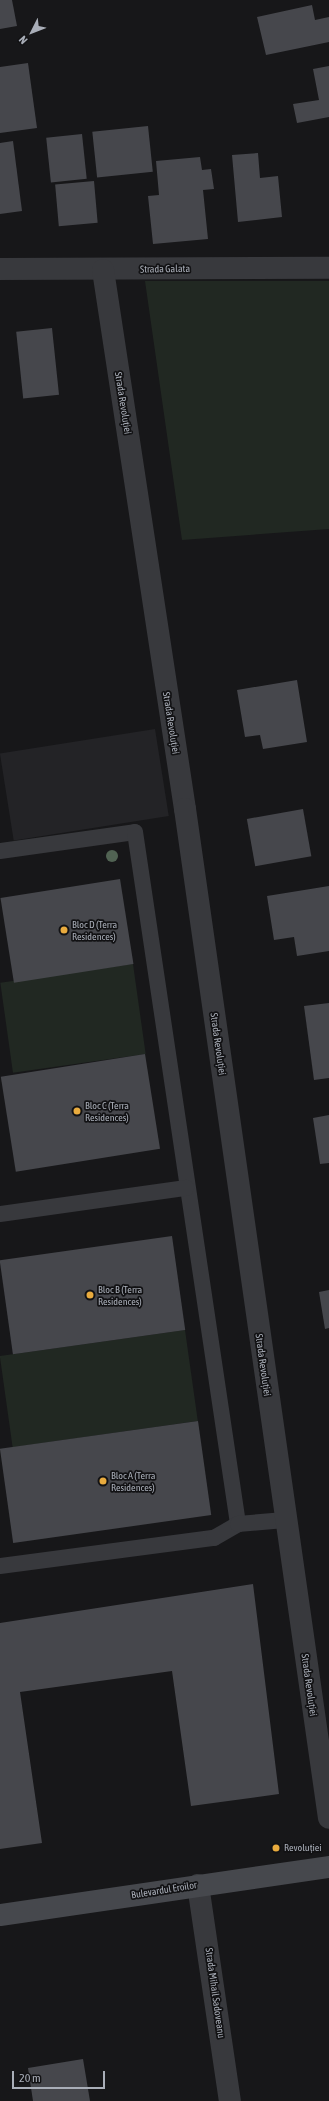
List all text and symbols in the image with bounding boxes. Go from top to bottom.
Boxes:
north arrow [12,12,52,52]
text: N [16,34,30,46]
street label: Strada Galata [140,263,190,275]
street label: Strada Revoluției [112,371,134,435]
street label: Strada Revoluției [160,691,182,755]
place label: Bloc D (Terra Residences) [72,918,117,942]
marker: Bloc D (Terra Residences) [59,925,69,935]
street label: Strada Revoluției [208,1012,228,1076]
place label: Bloc C (Terra Residences) [85,1099,129,1122]
marker: Bloc C (Terra Residences) [72,1106,82,1116]
place label: Bloc B (Terra Residences) [98,1283,142,1306]
marker: Bloc B (Terra Residences) [85,1290,95,1300]
street label: Strada Revoluției [253,1333,273,1397]
place label: Bloc A (Terra Residences) [111,1469,155,1492]
marker: Bloc A (Terra Residences) [98,1476,108,1486]
street label: Strada Revoluției [299,1653,319,1717]
place label: Revoluției [284,1842,322,1854]
marker: Revoluției [271,1843,281,1853]
street label: Bulevardul Eroilor [130,1879,198,1901]
street label: Strada Mihail Sadoveanu [203,1947,227,2039]
scale bar [14,2063,107,2089]
text: 20 m [19,2071,41,2085]

